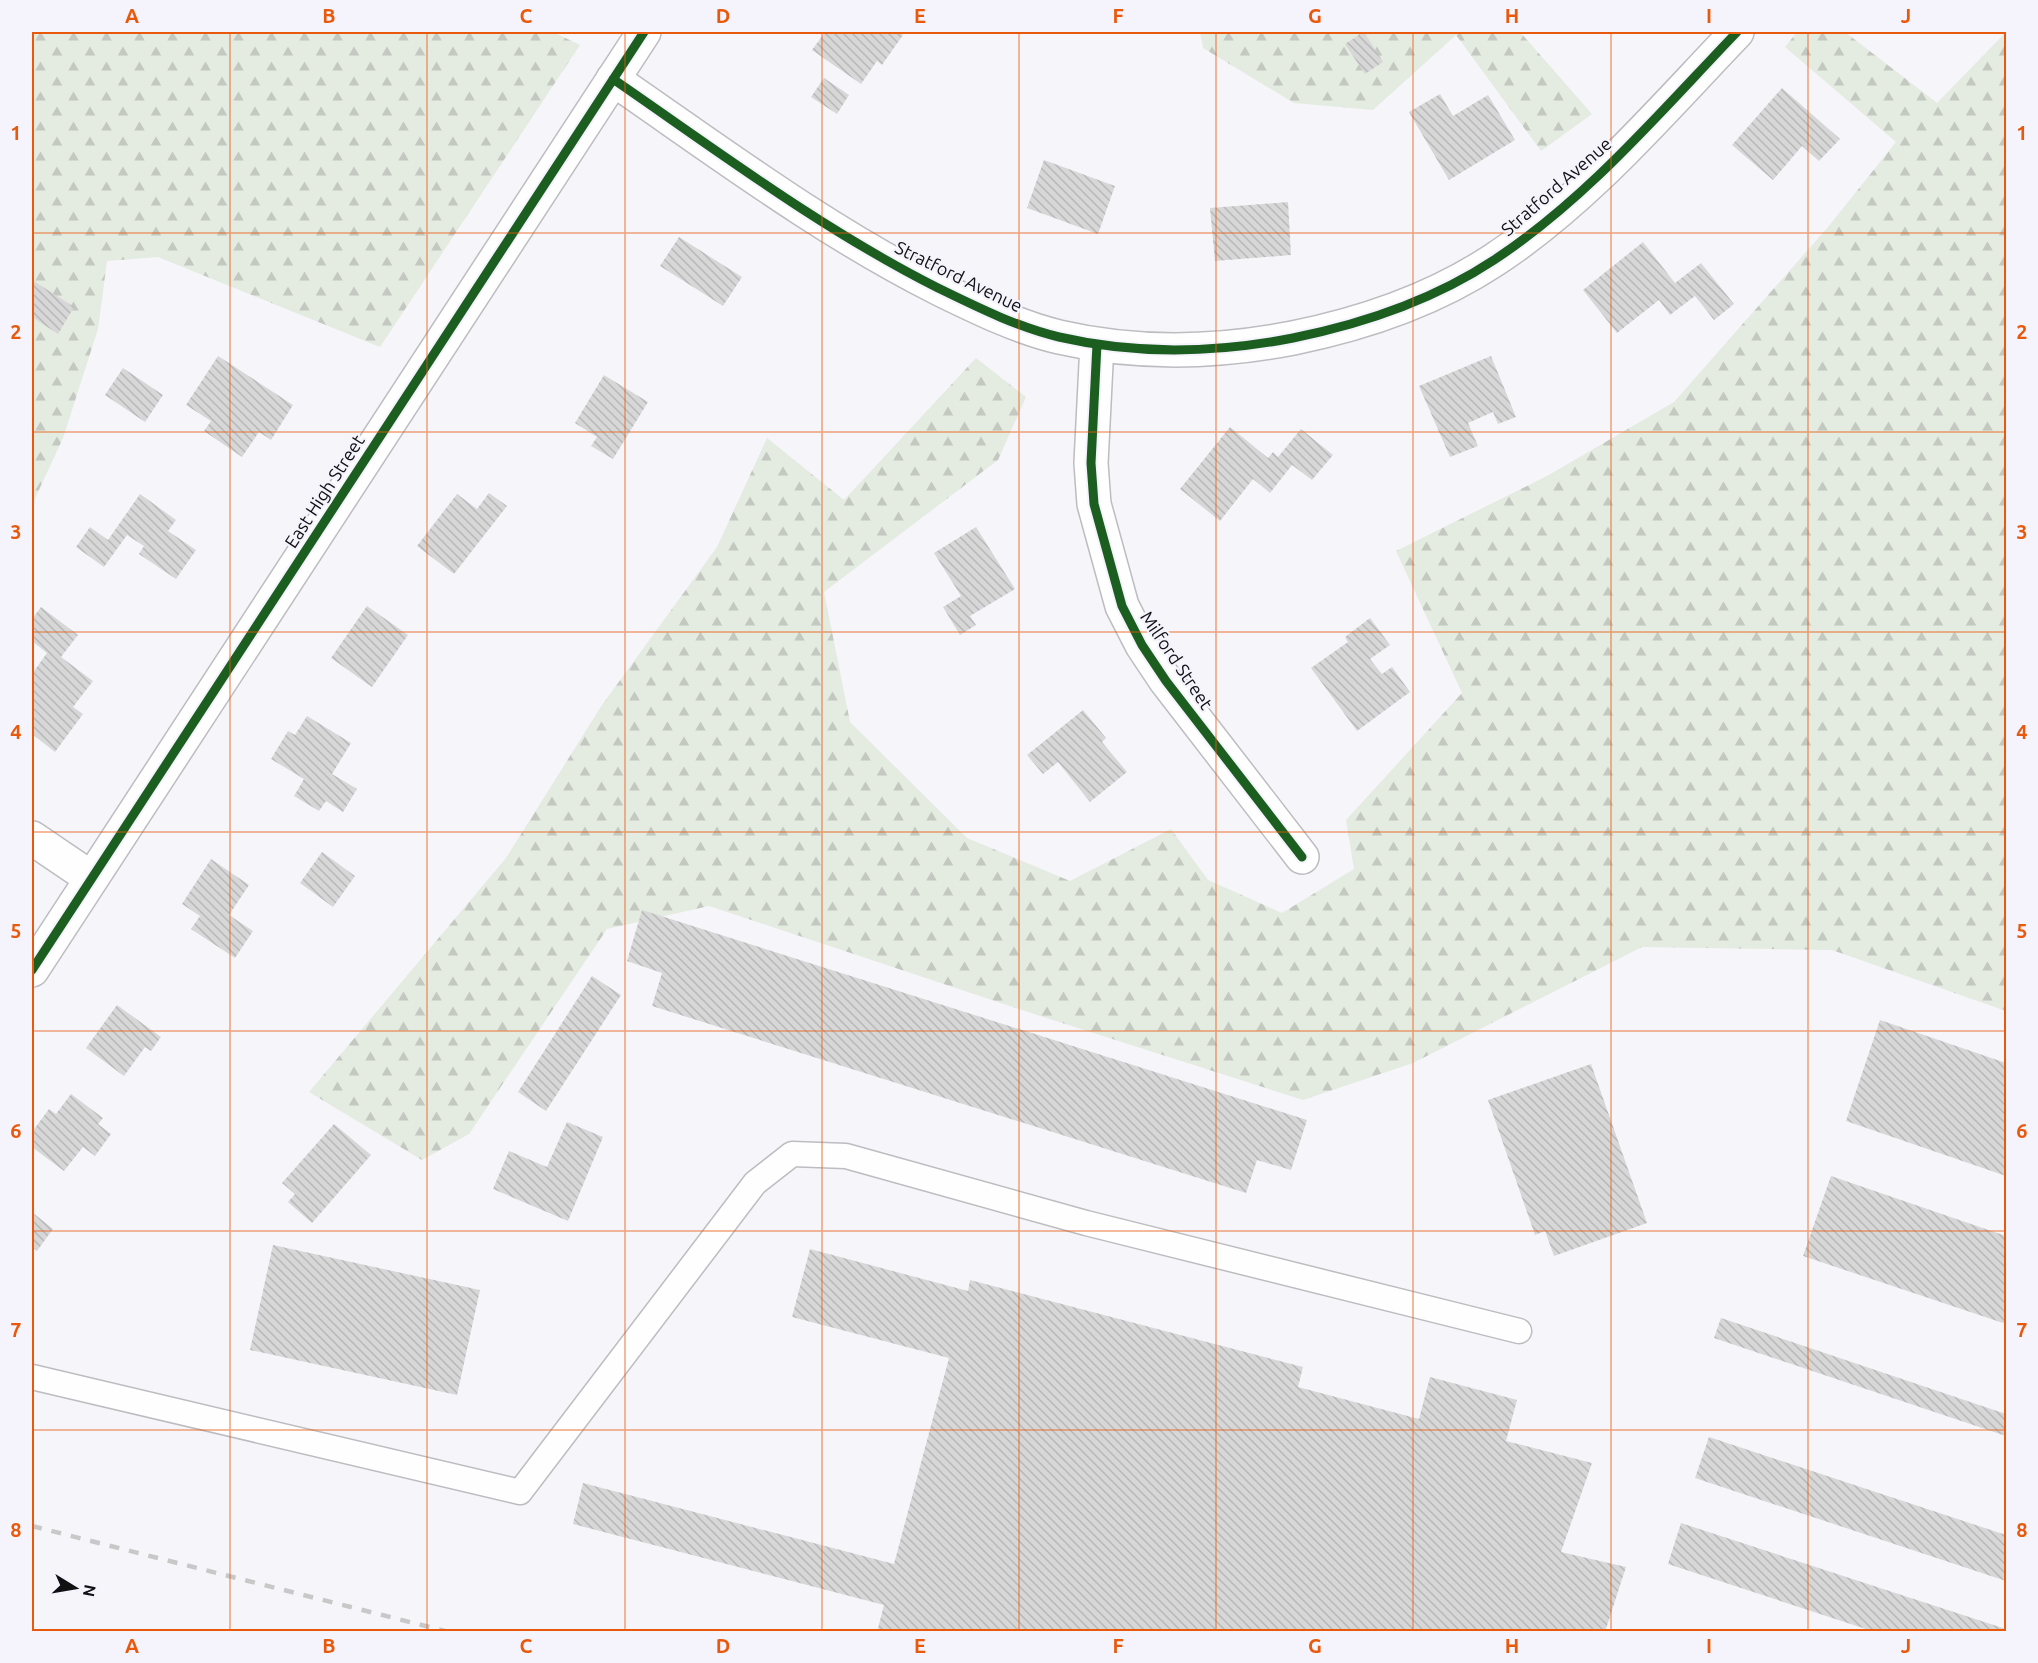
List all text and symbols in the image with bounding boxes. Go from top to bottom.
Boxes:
text: A [125,4,139,27]
text: B [322,4,336,27]
text: C [520,4,533,27]
text: D [716,4,730,27]
text: E [914,4,926,27]
text: F [1112,4,1124,27]
text: G [1308,4,1322,27]
text: H [1505,4,1519,27]
text: I [1706,4,1712,27]
text: J [1901,4,1911,27]
text: 1 [10,121,22,144]
text: 1 [2016,121,2028,144]
street label: Stratford Avenue [1497,133,1615,239]
street label: Stratford Avenue [892,237,1026,315]
text: 2 [10,320,22,343]
text: 2 [2016,320,2028,343]
street label: East High Street [280,431,368,551]
text: 3 [10,520,22,543]
text: 3 [2016,520,2028,543]
street label: Milford Street [1137,607,1217,713]
text: 4 [10,720,22,743]
text: 4 [2016,720,2028,743]
text: 5 [10,919,22,942]
text: 5 [2016,919,2028,942]
text: 6 [10,1119,22,1142]
text: 6 [2016,1119,2028,1142]
text: 7 [10,1318,22,1341]
text: 7 [2016,1318,2028,1341]
text: 8 [10,1518,22,1541]
text: 8 [2016,1518,2028,1541]
north arrow [45,1558,105,1618]
text: N [80,1583,100,1598]
text: A [125,1634,139,1657]
text: B [322,1634,336,1657]
text: C [520,1634,533,1657]
text: D [716,1634,730,1657]
text: E [914,1634,926,1657]
text: F [1112,1634,1124,1657]
text: G [1308,1634,1322,1657]
text: H [1505,1634,1519,1657]
text: I [1706,1634,1712,1657]
text: J [1901,1634,1911,1657]

